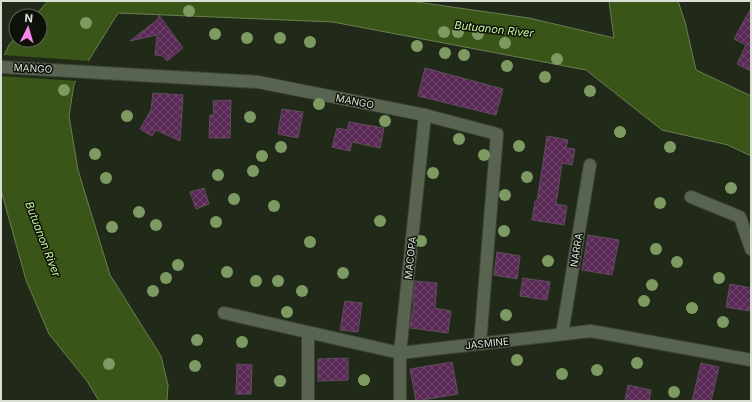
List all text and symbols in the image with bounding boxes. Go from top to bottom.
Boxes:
north arrow [8,8,48,48]
text: N [24,11,34,25]
water label: Butuanon River [454,18,535,40]
street label: MANGO [13,61,53,75]
street label: MANGO [335,91,375,111]
water label: Butuanon River [22,199,64,279]
street label: NARRA [567,232,585,268]
street label: MACOPA [402,236,418,280]
street label: JASMINE [464,335,510,351]

